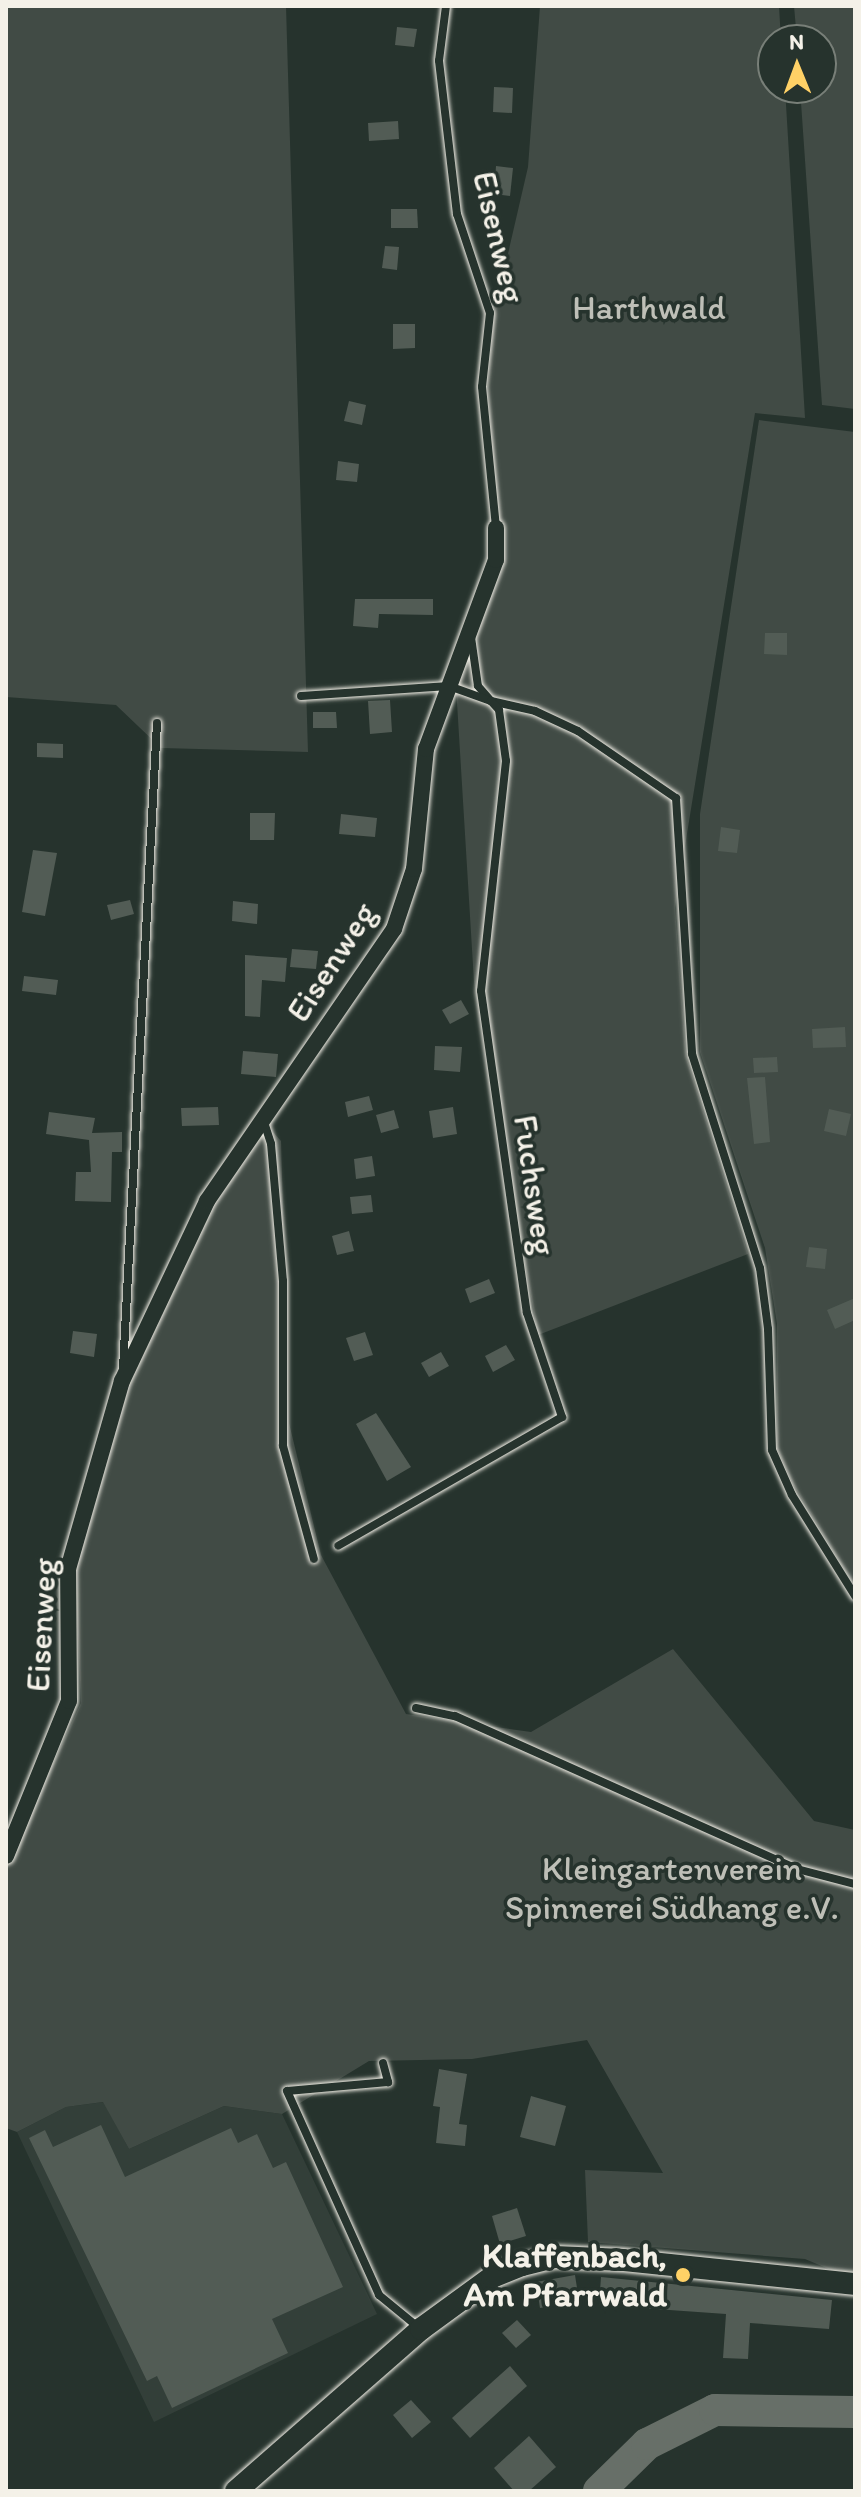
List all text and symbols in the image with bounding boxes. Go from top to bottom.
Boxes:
north arrow [757,24,837,104]
text: N [789,28,804,55]
street label: Eisenweg [464,167,534,307]
park label: Harthwald [572,288,726,328]
street label: Eisenweg [277,895,385,1029]
street label: Fuchsweg [505,1112,565,1258]
street label: Eisenweg [17,1557,65,1693]
park label: Kleingartenverein Spinnerei Südhang e.V. [505,1848,839,1928]
place label: Klaffenbach, Am Pfarrwald [465,2235,667,2314]
marker: Klaffenbach, Am Pfarrwald [674,2266,692,2284]

